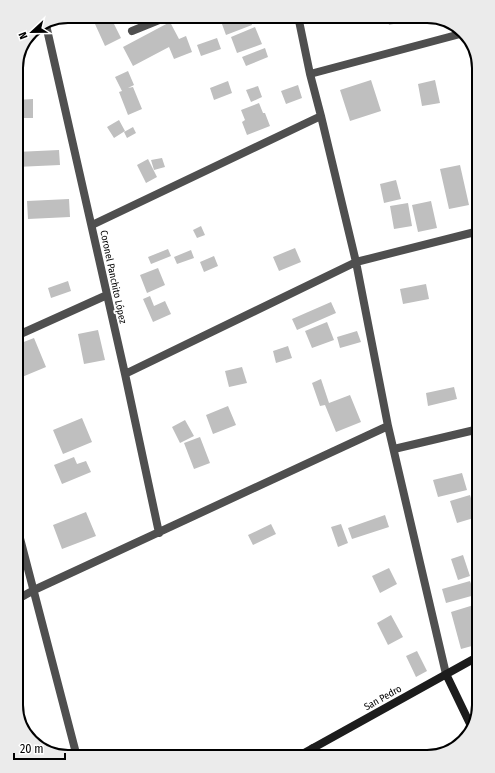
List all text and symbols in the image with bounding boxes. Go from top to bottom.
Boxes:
north arrow [12,12,52,52]
text: N [16,30,30,41]
street label: Coronel Panchito López [97,229,129,325]
street label: San Pedro [362,683,404,713]
scale bar [14,735,65,761]
text: 20 m [20,742,44,756]

